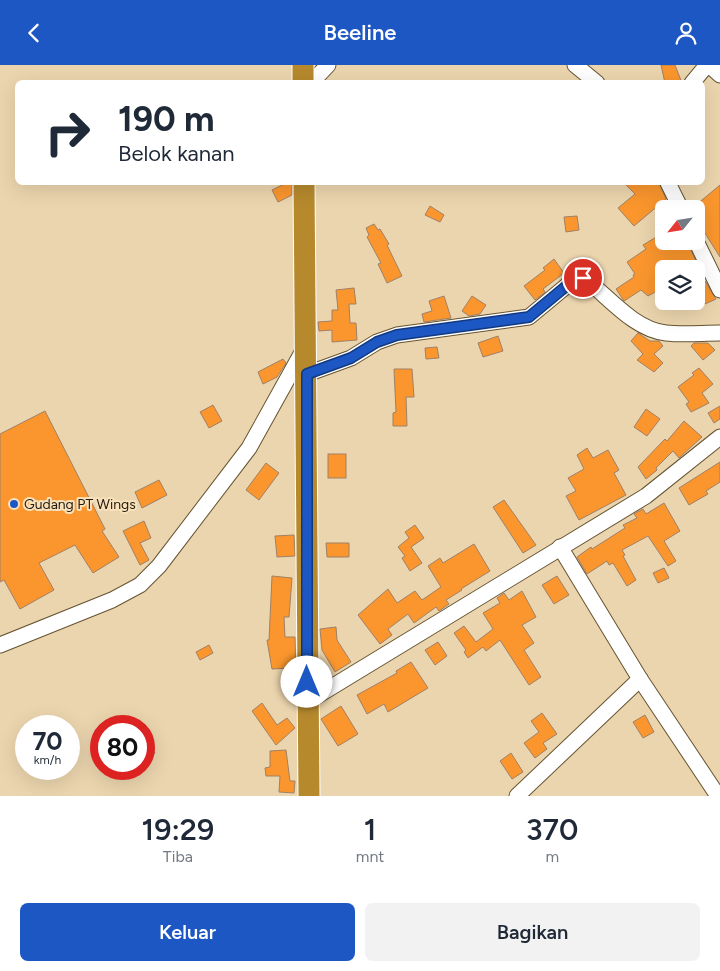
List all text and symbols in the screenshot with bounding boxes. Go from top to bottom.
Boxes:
icon: back [20,19,48,47]
text: Beeline [324,19,396,46]
icon: person [672,19,700,47]
text: 190 m [118,98,215,140]
icon: right [35,100,100,165]
text: Belok kanan [118,140,235,167]
north arrow [655,200,705,250]
map controls [655,200,705,310]
pin [562,257,604,299]
button: layers [655,260,705,310]
icon: arrive [569,264,597,292]
place label: Gudang PT Wings [24,496,136,513]
marker: Gudang PT Wings [8,498,20,510]
position arrow [280,655,332,707]
speed limit sign: 80 [90,715,155,780]
text: 70 [32,726,63,756]
text: km/h [34,753,61,767]
text: 19:29 [142,811,214,848]
text: 1 [364,811,376,848]
text: 370 [526,811,578,848]
text: Tiba [163,847,193,866]
text: mnt [356,847,384,866]
text: m [545,847,559,866]
button: Keluar [20,903,355,961]
button: Bagikan [365,903,700,961]

